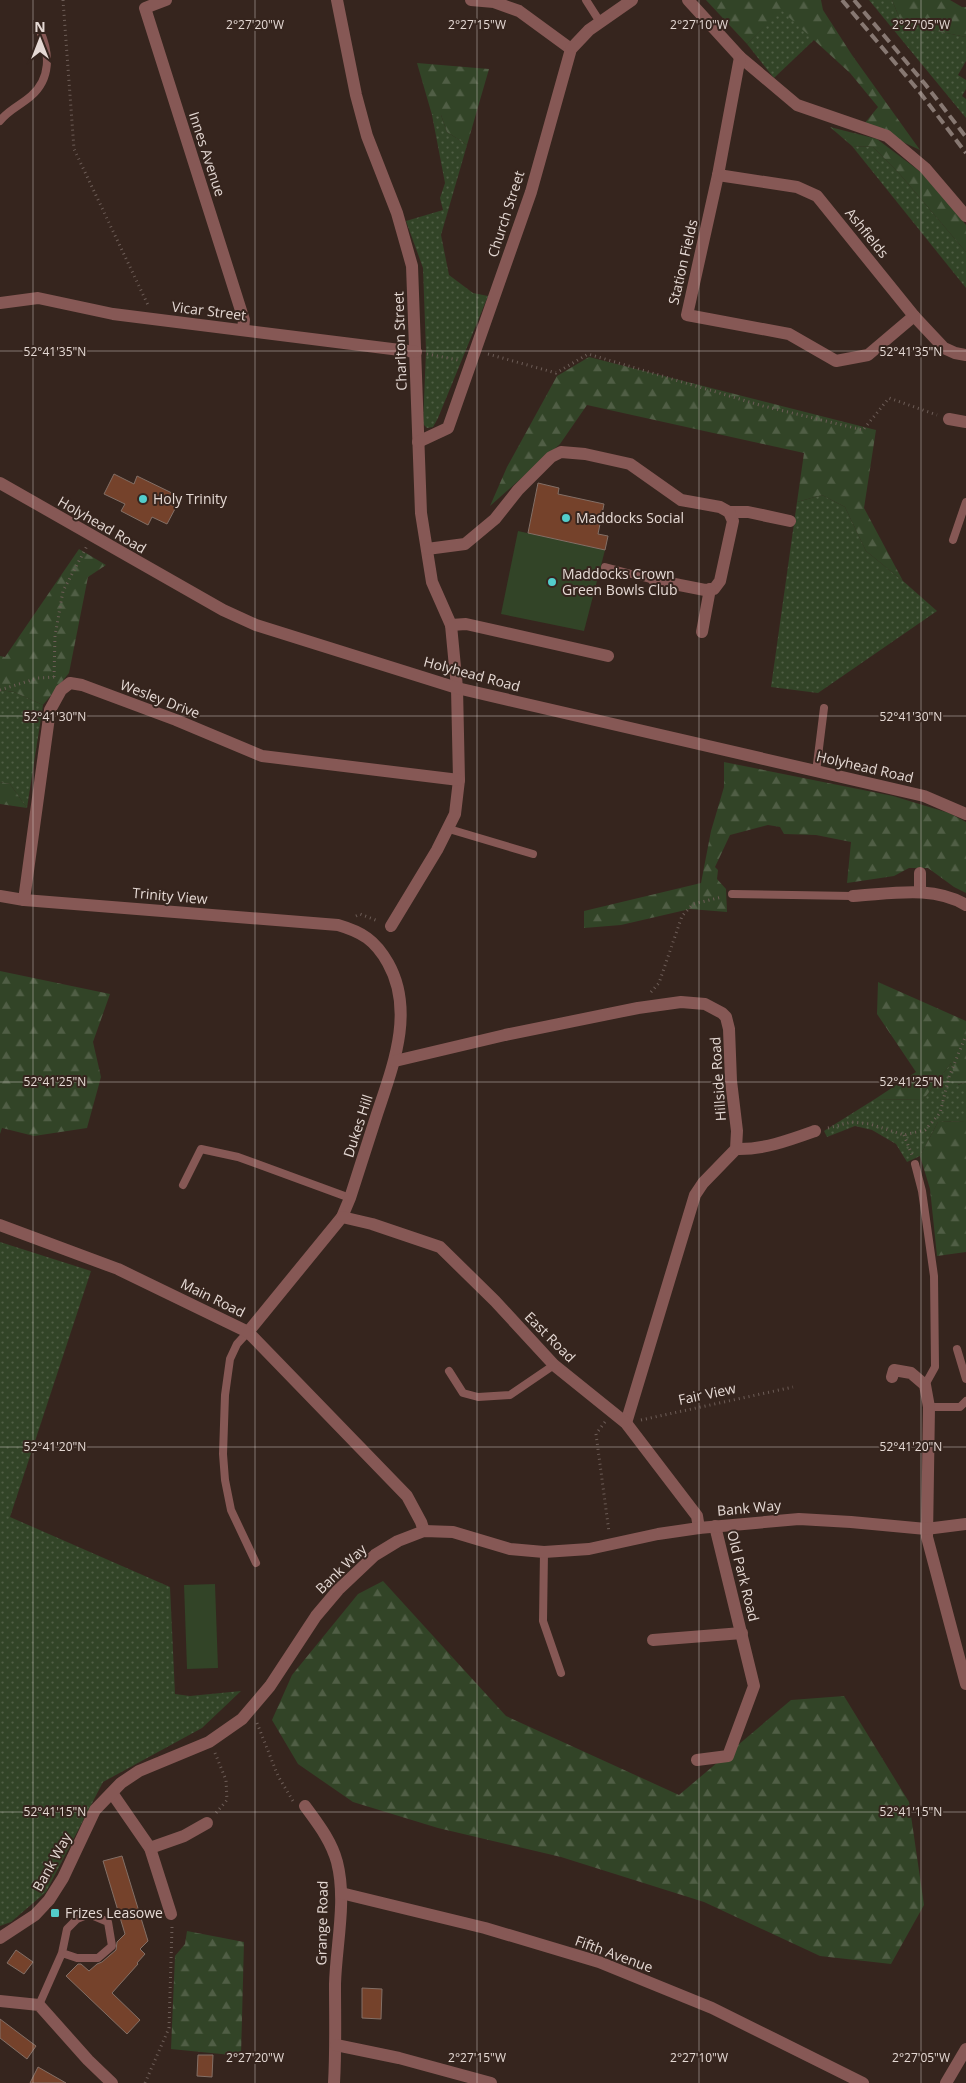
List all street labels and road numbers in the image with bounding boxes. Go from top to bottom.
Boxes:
street label: Innes Avenue [185,109,230,199]
street label: Church Street [483,168,528,259]
street label: Ashfields [841,204,894,262]
street label: Station Fields [663,217,702,306]
street label: Charlton Street [388,291,411,391]
street label: Vicar Street [171,297,247,324]
street label: Holyhead Road [55,492,150,558]
street label: Holyhead Road [422,652,522,696]
street label: Wesley Drive [118,675,203,722]
street label: Holyhead Road [815,746,916,787]
street label: Trinity View [132,883,209,908]
street label: Hillside Road [705,1036,730,1122]
street label: Dukes Hill [338,1092,377,1160]
street label: Main Road [178,1274,249,1321]
street label: East Road [521,1307,580,1366]
street label: Fair View [676,1378,738,1409]
street label: Bank Way [716,1495,783,1520]
street label: Old Park Road [723,1528,764,1623]
street label: Bank Way [311,1539,371,1598]
street label: Bank Way [28,1828,76,1894]
street label: Grange Road [311,1880,332,1966]
street label: Fifth Avenue [573,1931,656,1976]

